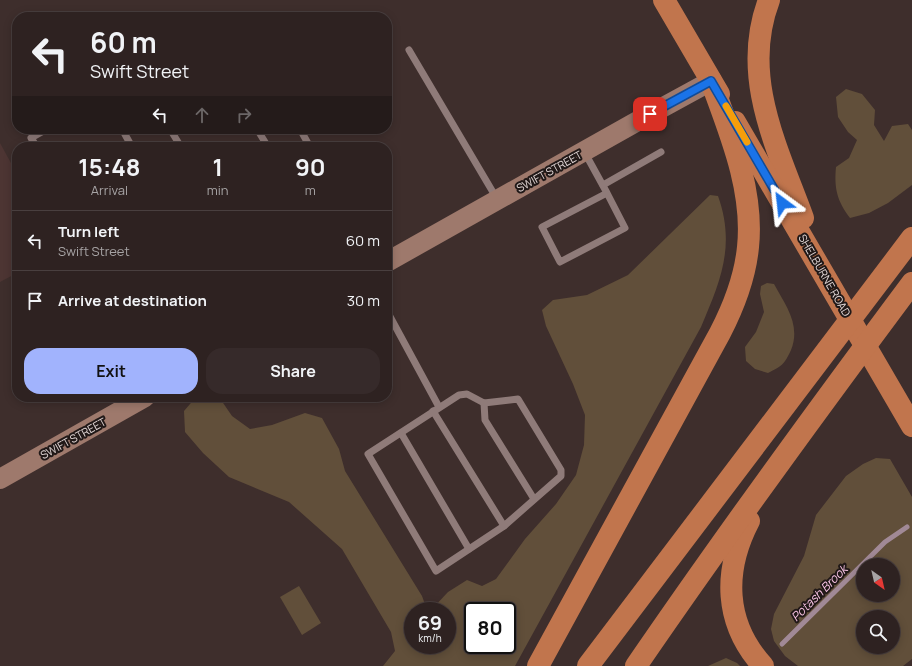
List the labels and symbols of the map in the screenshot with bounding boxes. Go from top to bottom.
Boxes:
pin [633,97,667,131]
street label: SWIFT STREET [514,147,585,195]
position arrow [761,182,803,224]
street label: SHELBURNE ROAD [795,231,855,319]
street label: SWIFT STREET [38,414,109,462]
north arrow [856,558,900,602]
water label: Potash Brook [787,560,852,625]
speed limit sign: 80 [464,602,516,654]

